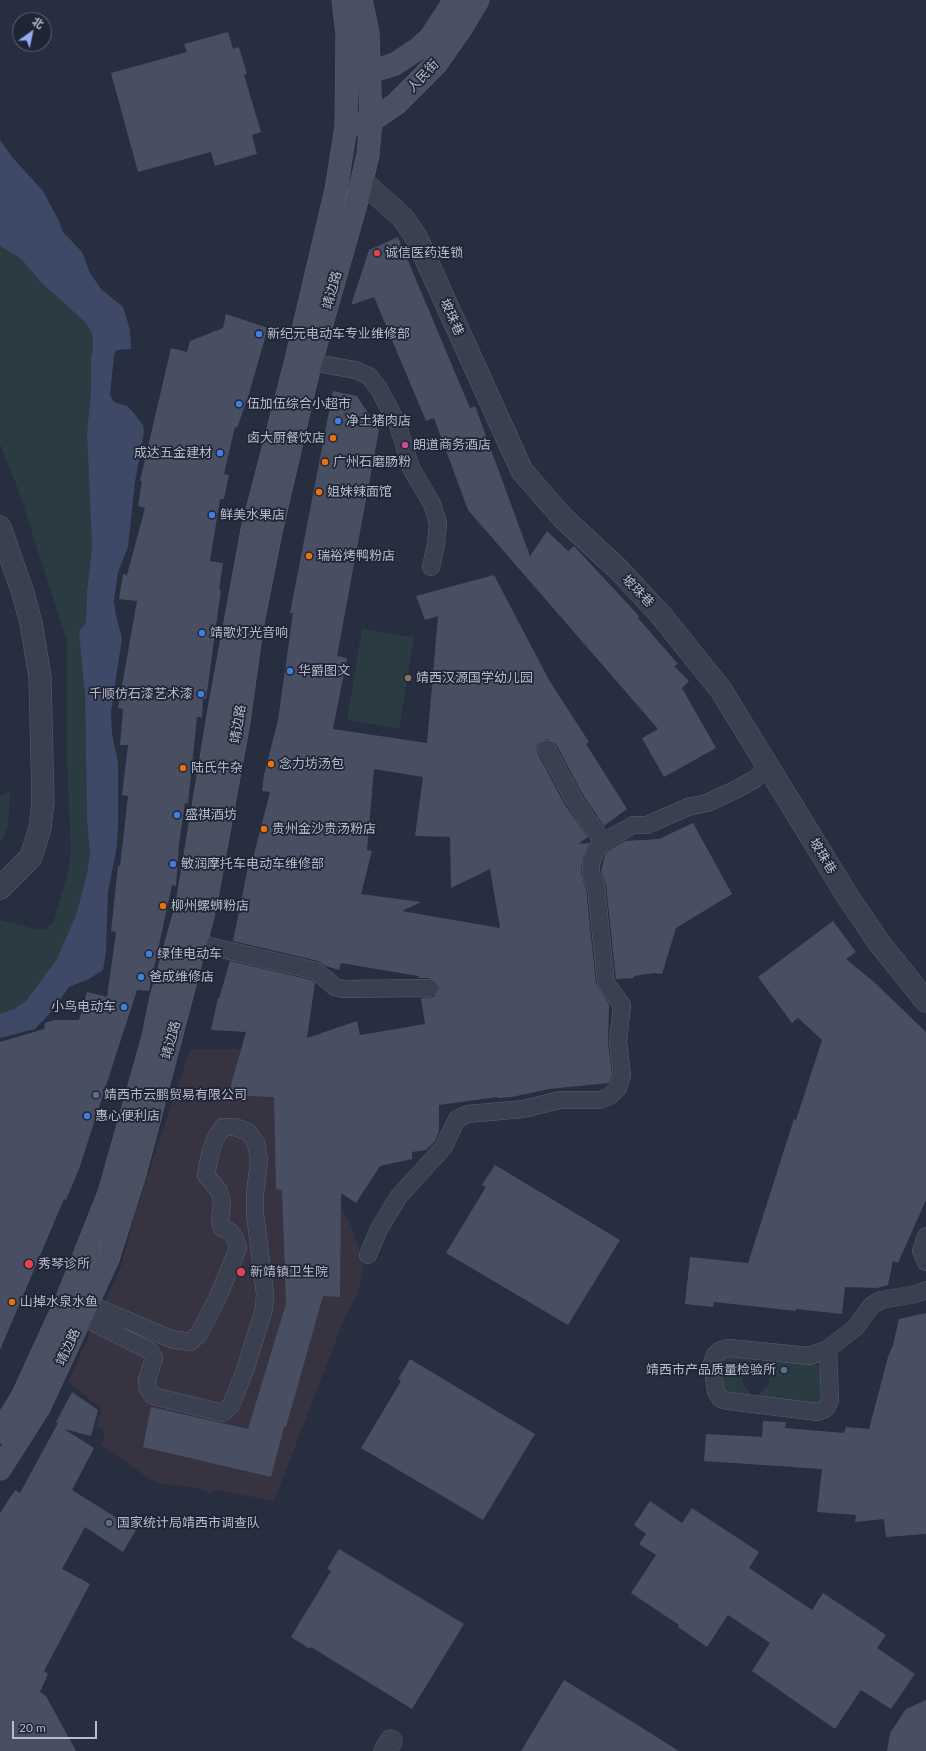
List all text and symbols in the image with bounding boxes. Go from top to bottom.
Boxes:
north arrow [12,12,52,52]
text: 北 [30,14,46,31]
street label: 人民街 [404,56,442,96]
place label: 诚信医药连锁 [385,245,463,261]
marker: 诚信医药连锁 [372,248,382,258]
street label: 靖边路 [319,269,345,311]
street label: 坡珠巷 [437,296,467,338]
place label: 新纪元电动车专业维修部 [267,326,410,342]
marker: 新纪元电动车专业维修部 [254,329,264,339]
place label: 伍加伍综合小超市 [247,396,351,412]
marker: 伍加伍综合小超市 [234,399,244,409]
place label: 净土猪肉店 [346,413,411,429]
marker: 净土猪肉店 [333,416,343,426]
place label: 卤大厨餐饮店 [247,430,325,446]
marker: 卤大厨餐饮店 [328,433,338,443]
place label: 朗道商务酒店 [413,437,491,453]
marker: 朗道商务酒店 [400,440,410,450]
place label: 成达五金建材 [134,445,212,461]
marker: 成达五金建材 [215,448,225,458]
place label: 广州石磨肠粉 [333,454,411,470]
marker: 广州石磨肠粉 [320,457,330,467]
place label: 姐妹辣面馆 [327,484,392,500]
marker: 姐妹辣面馆 [314,487,324,497]
place label: 鲜美水果店 [220,507,285,523]
marker: 鲜美水果店 [207,510,217,520]
place label: 瑞裕烤鸭粉店 [317,548,395,564]
marker: 瑞裕烤鸭粉店 [304,551,314,561]
street label: 坡珠巷 [619,572,657,610]
place label: 靖歌灯光音响 [210,625,288,641]
marker: 靖歌灯光音响 [197,628,207,638]
place label: 华爵图文 [298,663,350,679]
marker: 华爵图文 [285,666,295,676]
place label: 靖西汉源国学幼儿园 [416,670,533,686]
marker: 靖西汉源国学幼儿园 [403,673,413,683]
place label: 千顺仿石漆艺术漆 [89,686,193,702]
marker: 千顺仿石漆艺术漆 [196,689,206,699]
street label: 靖边路 [227,704,249,744]
place label: 念力坊汤包 [279,756,344,772]
marker: 念力坊汤包 [266,759,276,769]
place label: 陆氏牛杂 [191,760,243,776]
marker: 陆氏牛杂 [178,763,188,773]
place label: 盛祺酒坊 [185,807,237,823]
marker: 盛祺酒坊 [172,810,182,820]
place label: 贵州金沙贵汤粉店 [272,821,376,837]
marker: 贵州金沙贵汤粉店 [259,824,269,834]
street label: 坡珠巷 [806,835,840,877]
place label: 敏润摩托车电动车维修部 [181,856,324,872]
marker: 敏润摩托车电动车维修部 [168,859,178,869]
place label: 柳州螺蛳粉店 [171,898,249,914]
marker: 柳州螺蛳粉店 [158,901,168,911]
place label: 绿佳电动车 [157,946,222,962]
marker: 绿佳电动车 [144,949,154,959]
place label: 爸成维修店 [149,969,214,985]
marker: 爸成维修店 [136,972,146,982]
place label: 小鸟电动车 [51,999,116,1015]
marker: 小鸟电动车 [119,1002,129,1012]
street label: 靖边路 [158,1019,184,1061]
place label: 靖西市云鹏贸易有限公司 [104,1087,247,1103]
marker: 靖西市云鹏贸易有限公司 [91,1090,101,1100]
place label: 惠心便利店 [95,1108,160,1124]
marker: 惠心便利店 [82,1111,92,1121]
place label: 秀琴诊所 [38,1256,90,1272]
marker: 秀琴诊所 [23,1258,35,1270]
place label: 新靖镇卫生院 [250,1264,328,1280]
marker: 新靖镇卫生院 [235,1266,247,1278]
place label: 山掉水泉水鱼 [20,1294,98,1310]
marker: 山掉水泉水鱼 [7,1297,17,1307]
street label: 靖边路 [53,1326,83,1368]
place label: 靖西市产品质量检验所 [646,1362,776,1378]
marker: 靖西市产品质量检验所 [779,1365,789,1375]
place label: 国家统计局靖西市调查队 [117,1515,260,1531]
marker: 国家统计局靖西市调查队 [104,1518,114,1528]
scale bar [14,1713,99,1739]
text: 20 m [19,1720,46,1735]

